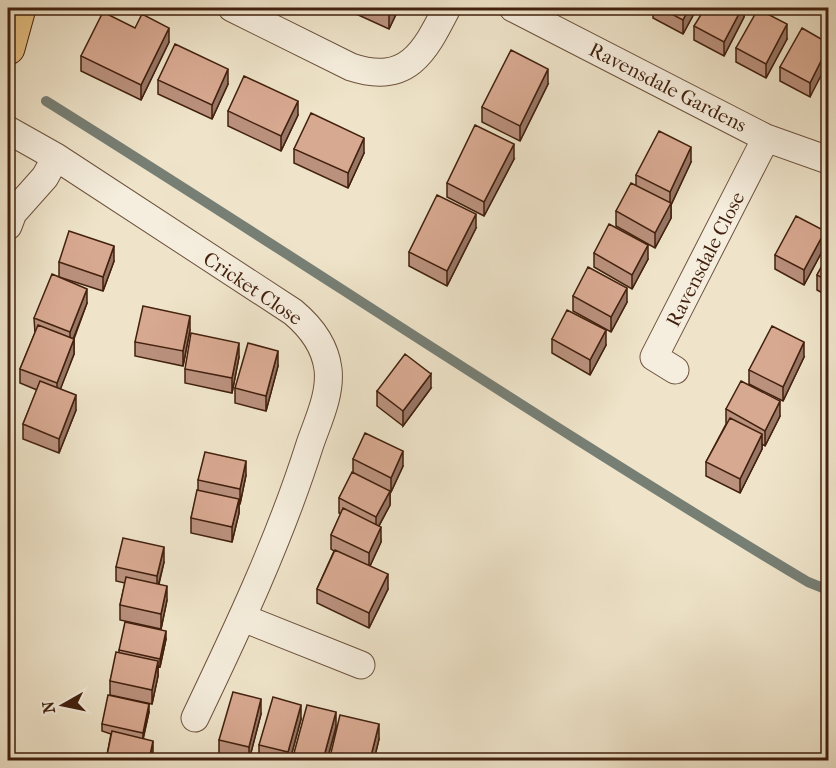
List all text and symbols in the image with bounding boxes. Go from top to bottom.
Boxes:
street label: Ravensdale Gardens [585,38,750,137]
street label: Ravensdale Close [662,188,749,330]
street label: Cricket Close [199,247,307,330]
north arrow [33,675,93,735]
text: N [38,699,59,715]

